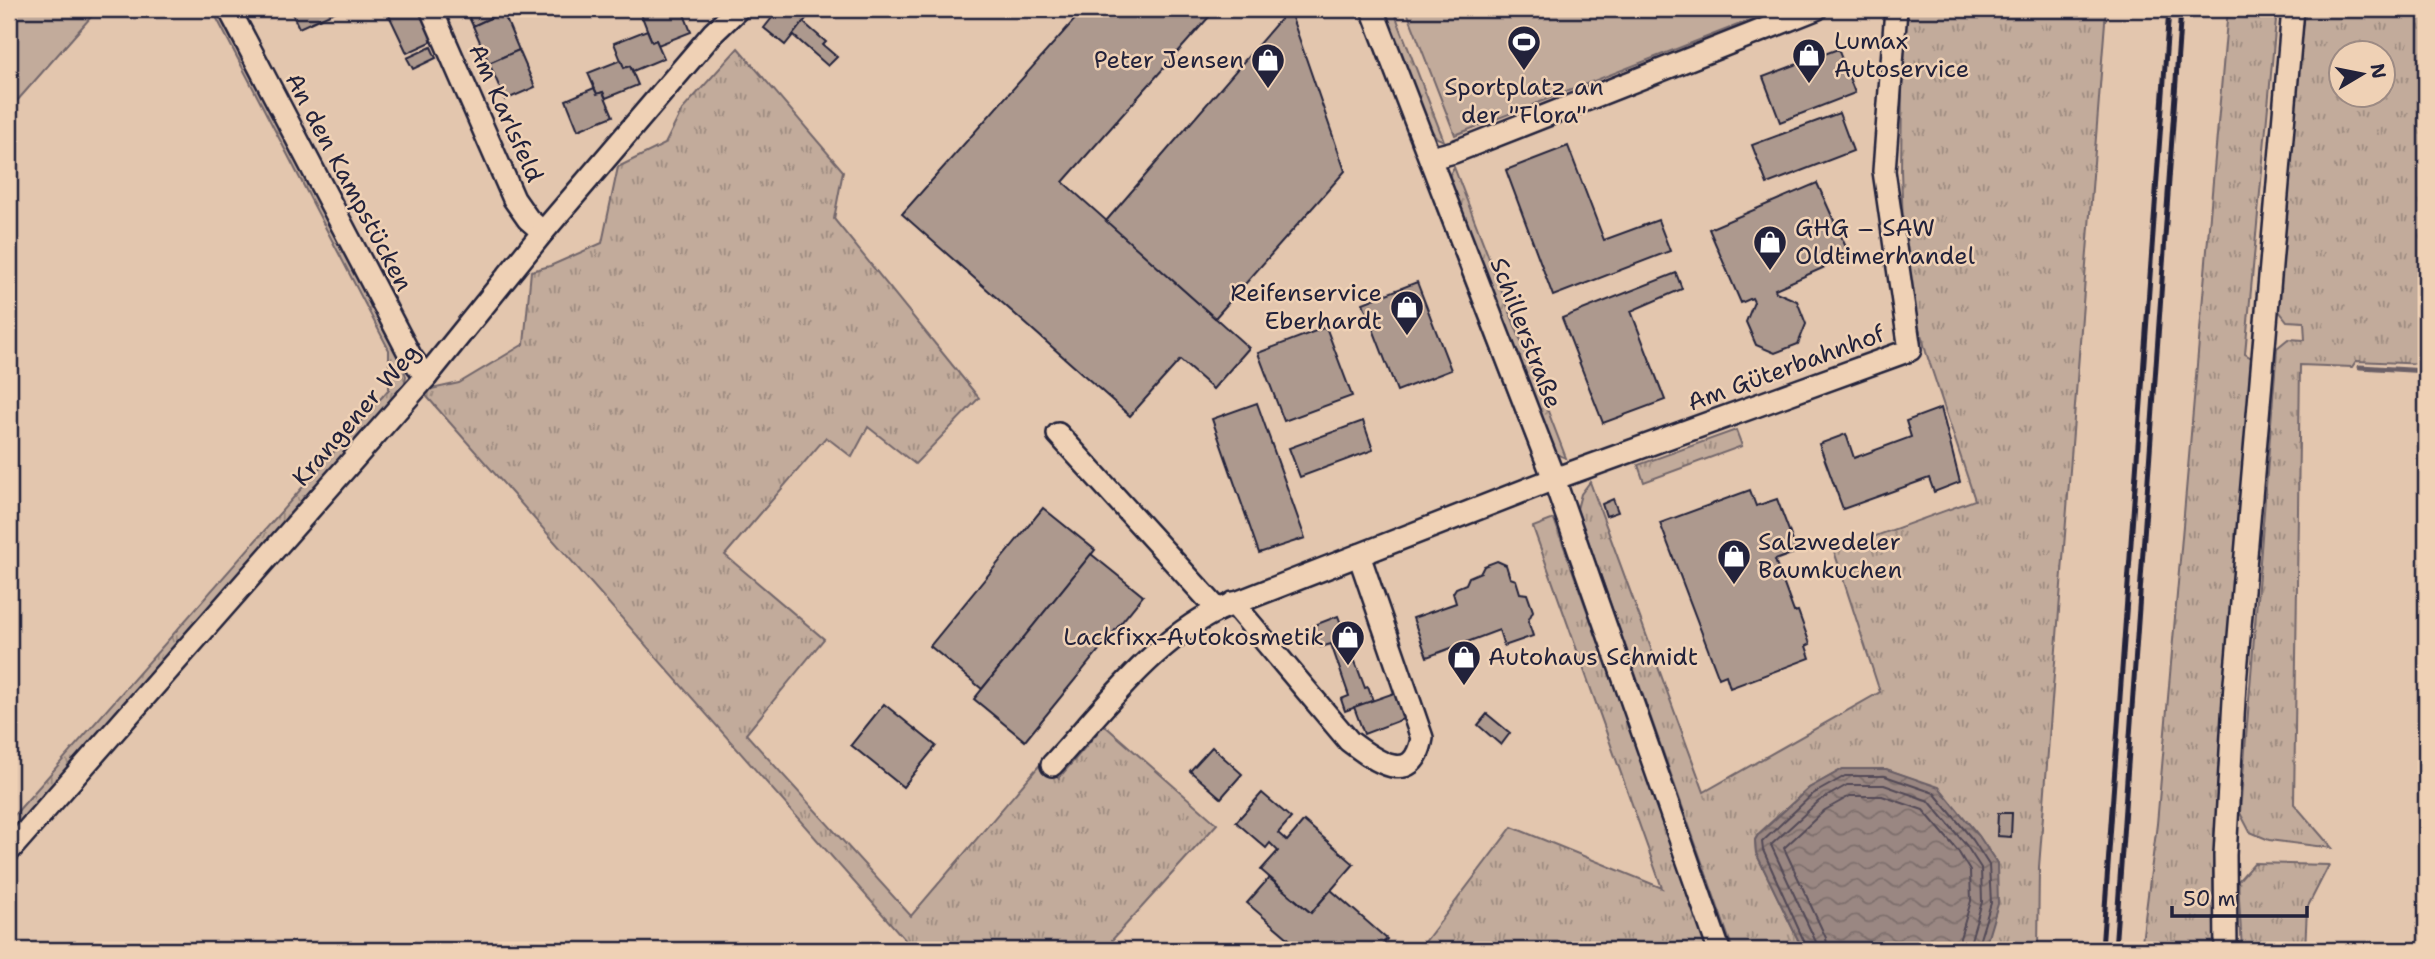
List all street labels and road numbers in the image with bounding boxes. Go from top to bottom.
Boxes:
street label: Am Karlsfeld [461,39,551,187]
street label: An den Kampstücken [278,67,420,297]
street label: Schillerstraße [1483,253,1569,413]
street label: Am Güterbahnhof [1683,317,1890,419]
street label: Krangener Weg [285,337,427,493]

